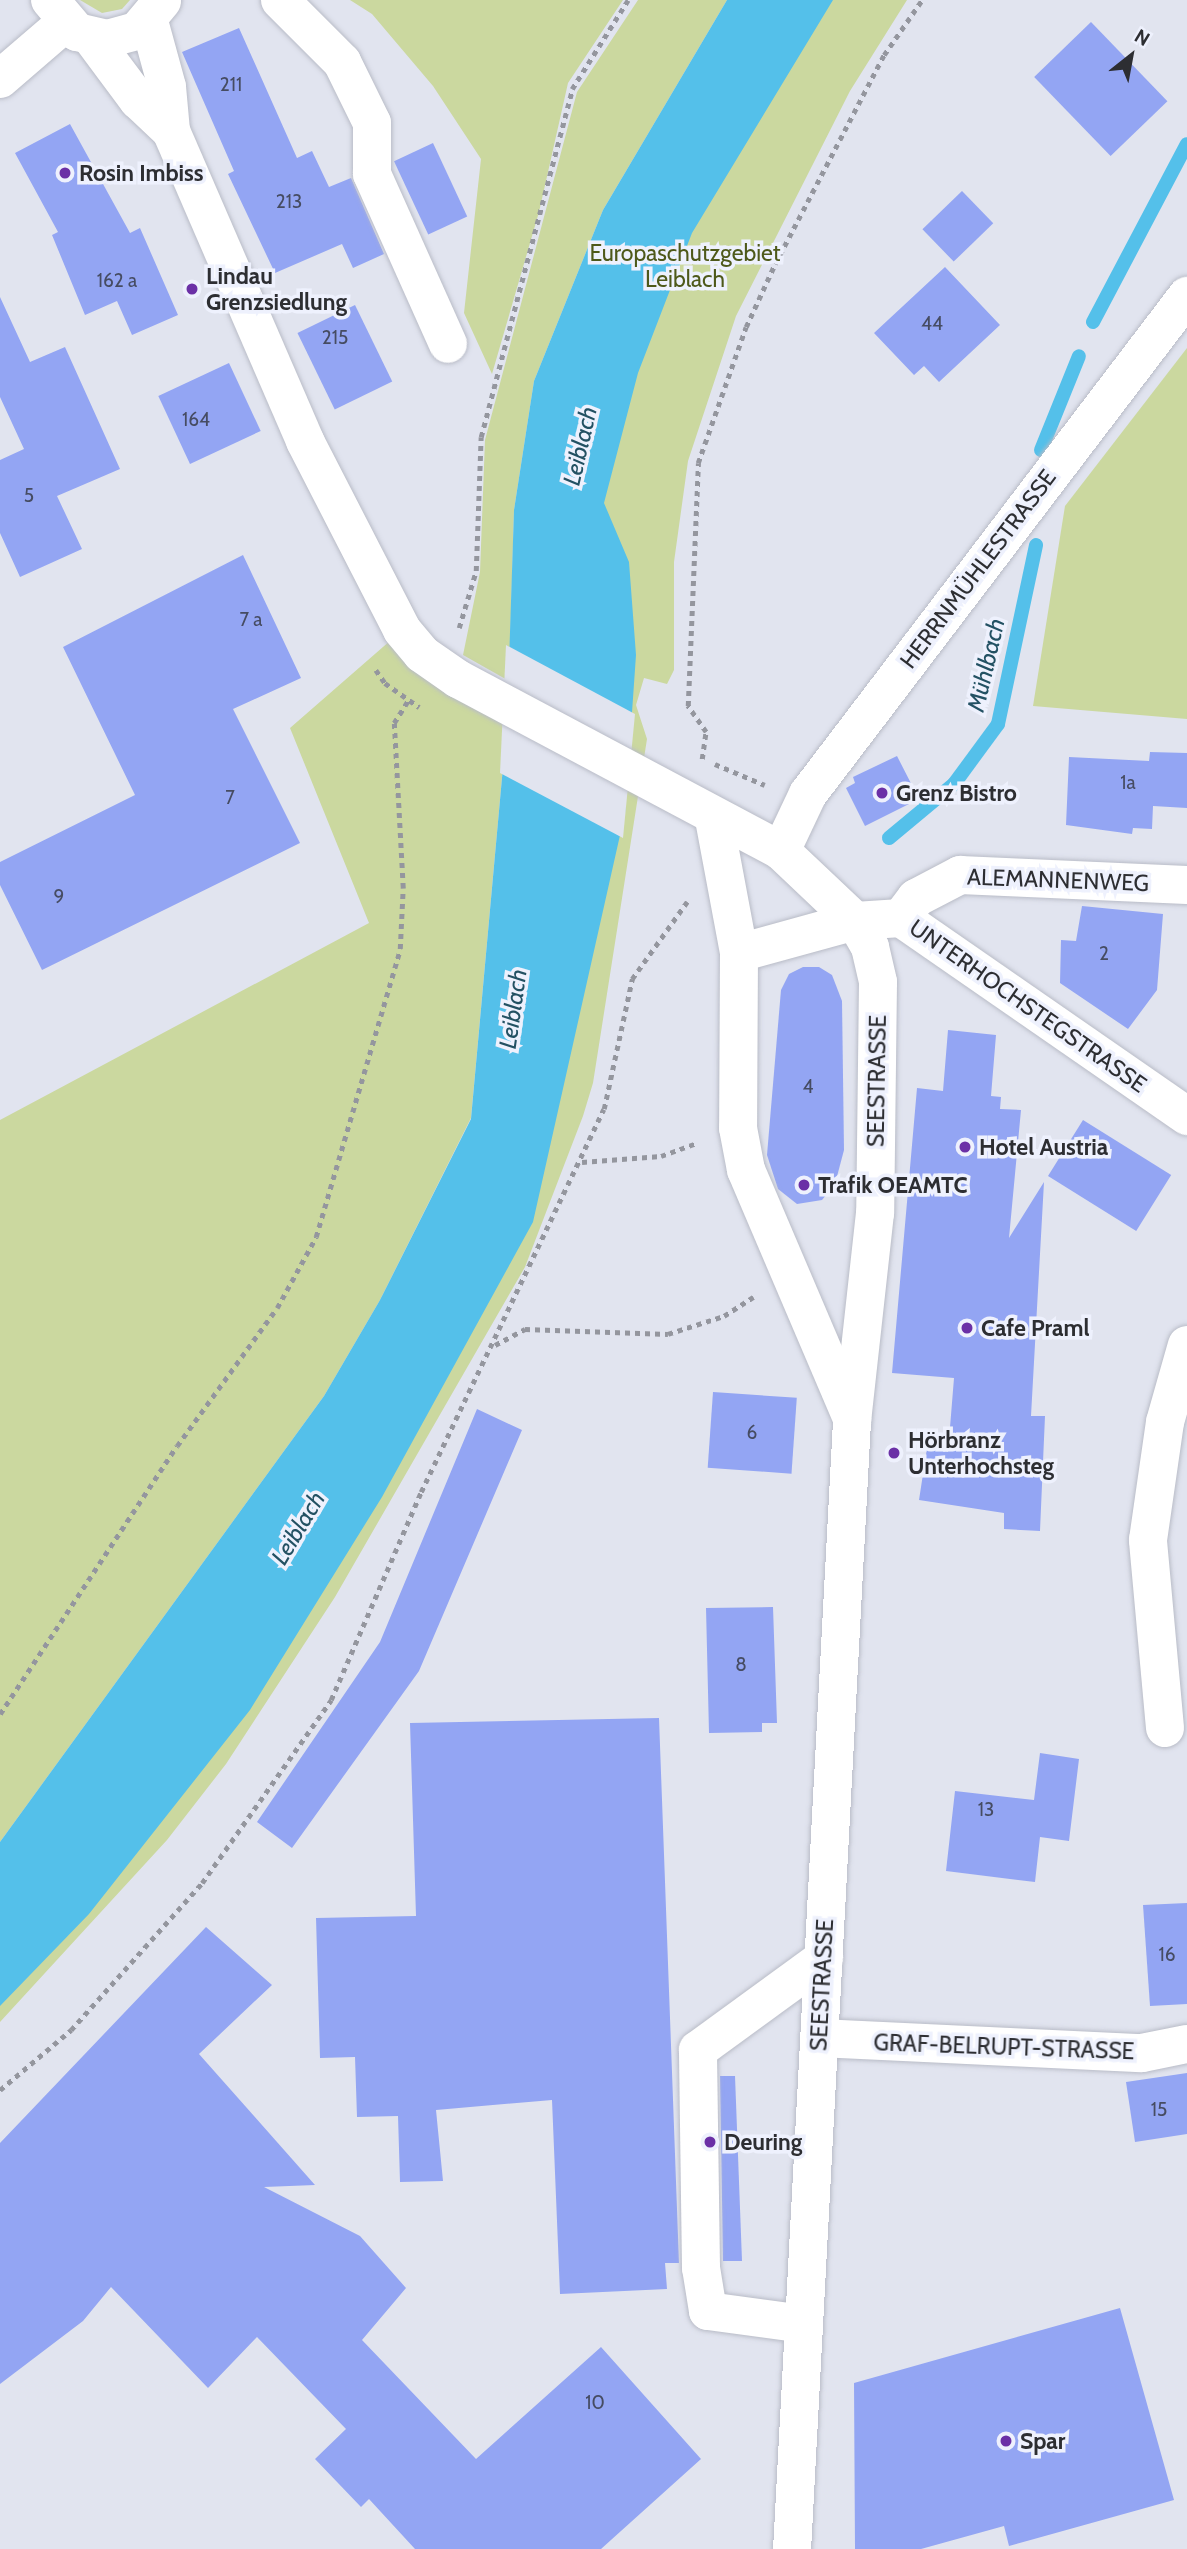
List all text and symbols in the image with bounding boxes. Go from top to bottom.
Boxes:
north arrow [1096,21,1166,91]
text: N [1130,24,1154,51]
house number: 211 [220,74,242,96]
place label: Rosin Imbiss [79,159,204,187]
marker: Rosin Imbiss [57,165,73,181]
house number: 213 [276,191,302,213]
park label: Europaschutzgebiet Leiblach [589,239,781,293]
place label: Lindau Grenzsiedlung [206,262,347,316]
house number: 162 a [97,270,137,292]
marker: Lindau Grenzsiedlung [184,281,200,297]
house number: 44 [921,313,943,335]
house number: 215 [322,327,348,349]
water label: Leiblach [557,404,603,488]
house number: 164 [182,409,210,431]
street label: HERRNMÜHLESTRASSE [894,464,1062,674]
house number: 5 [24,485,34,507]
house number: 7 a [240,609,262,631]
water label: Mühlbach [961,616,1011,714]
house number: 1a [1120,772,1136,794]
place label: Grenz Bistro [896,779,1017,807]
marker: Grenz Bistro [874,785,890,801]
house number: 7 [225,787,235,809]
street label: ALEMANNENWEG [966,863,1150,897]
house number: 9 [54,886,64,908]
street label: UNTERHOCHSTEGSTRASSE [904,914,1152,1098]
house number: 2 [1099,943,1109,965]
water label: Leiblach [493,967,533,1051]
street label: SEESTRASSE [862,1015,892,1147]
house number: 4 [803,1076,813,1098]
place label: Hotel Austria [979,1133,1108,1161]
marker: Hotel Austria [957,1139,973,1155]
place label: Trafik OEAMTC [818,1171,968,1199]
marker: Trafik OEAMTC [796,1177,812,1193]
place label: Cafe Praml [981,1314,1090,1342]
marker: Cafe Praml [959,1320,975,1336]
house number: 6 [747,1422,757,1444]
place label: Hörbranz Unterhochsteg [908,1426,1054,1480]
marker: Hörbranz Unterhochsteg [886,1445,902,1461]
water label: Leiblach [265,1486,331,1570]
house number: 8 [735,1654,747,1676]
house number: 13 [978,1799,994,1821]
street label: SEESTRASSE [805,1918,839,2052]
house number: 16 [1159,1944,1175,1966]
street label: GRAF-BELRUPT-STRASSE [873,2029,1135,2065]
house number: 15 [1151,2099,1167,2121]
place label: Deuring [724,2128,802,2156]
marker: Deuring [702,2134,718,2150]
house number: 10 [585,2392,605,2414]
place label: Spar [1020,2427,1065,2455]
marker: Spar [998,2433,1014,2449]

